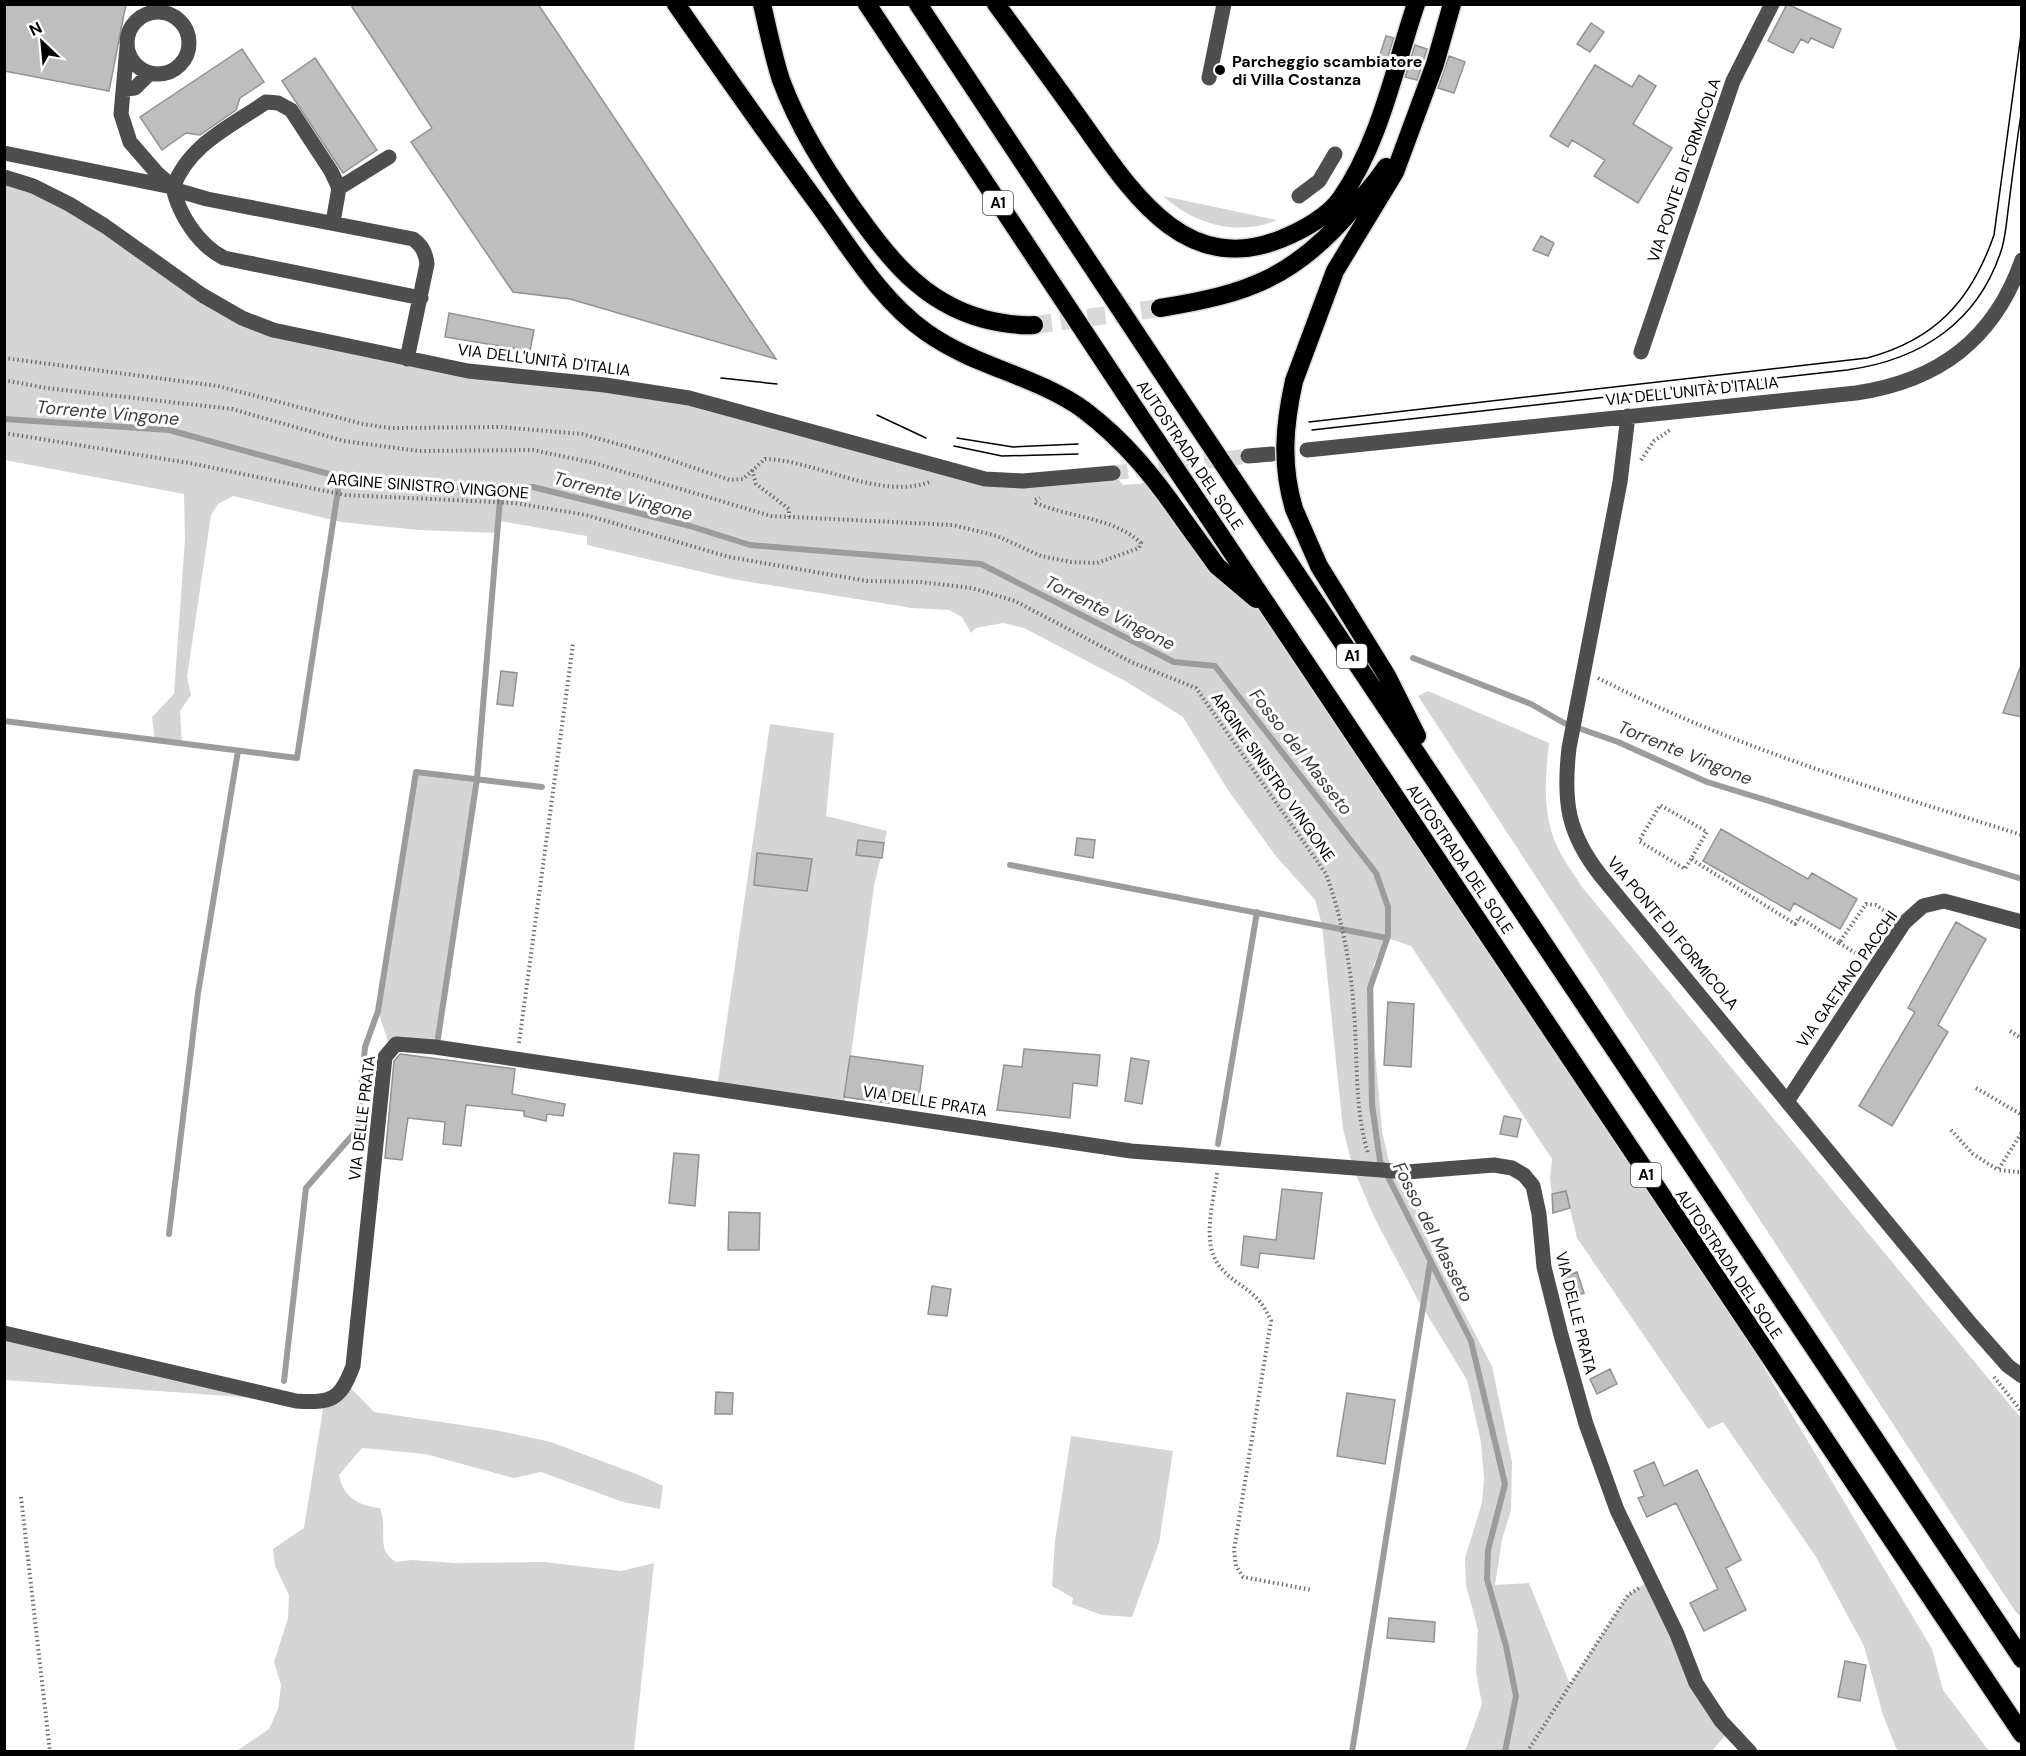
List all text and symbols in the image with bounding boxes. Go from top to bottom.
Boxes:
north arrow [12,12,72,72]
text: N [26,17,45,41]
place label: Parcheggio scambiatore di Villa Costanza [1232,51,1422,90]
marker: Parcheggio scambiatore di Villa Costanza [1213,63,1227,77]
street label: VIA PONTE DI FORMICOLA [1643,75,1726,265]
road number: A1 [983,191,1013,215]
street label: VIA DELL'UNITÀ D'ITALIA [456,339,632,381]
street label: VIA DELL'UNITÀ D'ITALIA [1604,371,1780,411]
street label: AUTOSTRADA DEL SOLE [1132,376,1248,534]
water label: Torrente Vingone [36,395,180,431]
water label: Torrente Vingone [551,466,695,526]
street label: ARGINE SINISTRO VINGONE [326,468,530,504]
water label: Torrente Vingone [1041,570,1179,656]
road number: A1 [1337,644,1367,668]
water label: Fosso del Masseto [1244,684,1358,820]
street label: ARGINE SINISTRO VINGONE [1206,688,1340,866]
water label: Torrente Vingone [1614,715,1756,791]
street label: AUTOSTRADA DEL SOLE [1402,780,1518,938]
street label: VIA PONTE DI FORMICOLA [1603,852,1744,1014]
street label: VIA GAETANO PACCHI [1792,906,1902,1052]
street label: VIA DELLE PRATA [344,1054,380,1182]
street label: VIA DELLE PRATA [861,1081,989,1121]
water label: Fosso del Masseto [1387,1158,1479,1306]
road number: A1 [1631,1163,1661,1187]
street label: AUTOSTRADA DEL SOLE [1671,1185,1787,1343]
street label: VIA DELLE PRATA [1551,1249,1602,1377]

